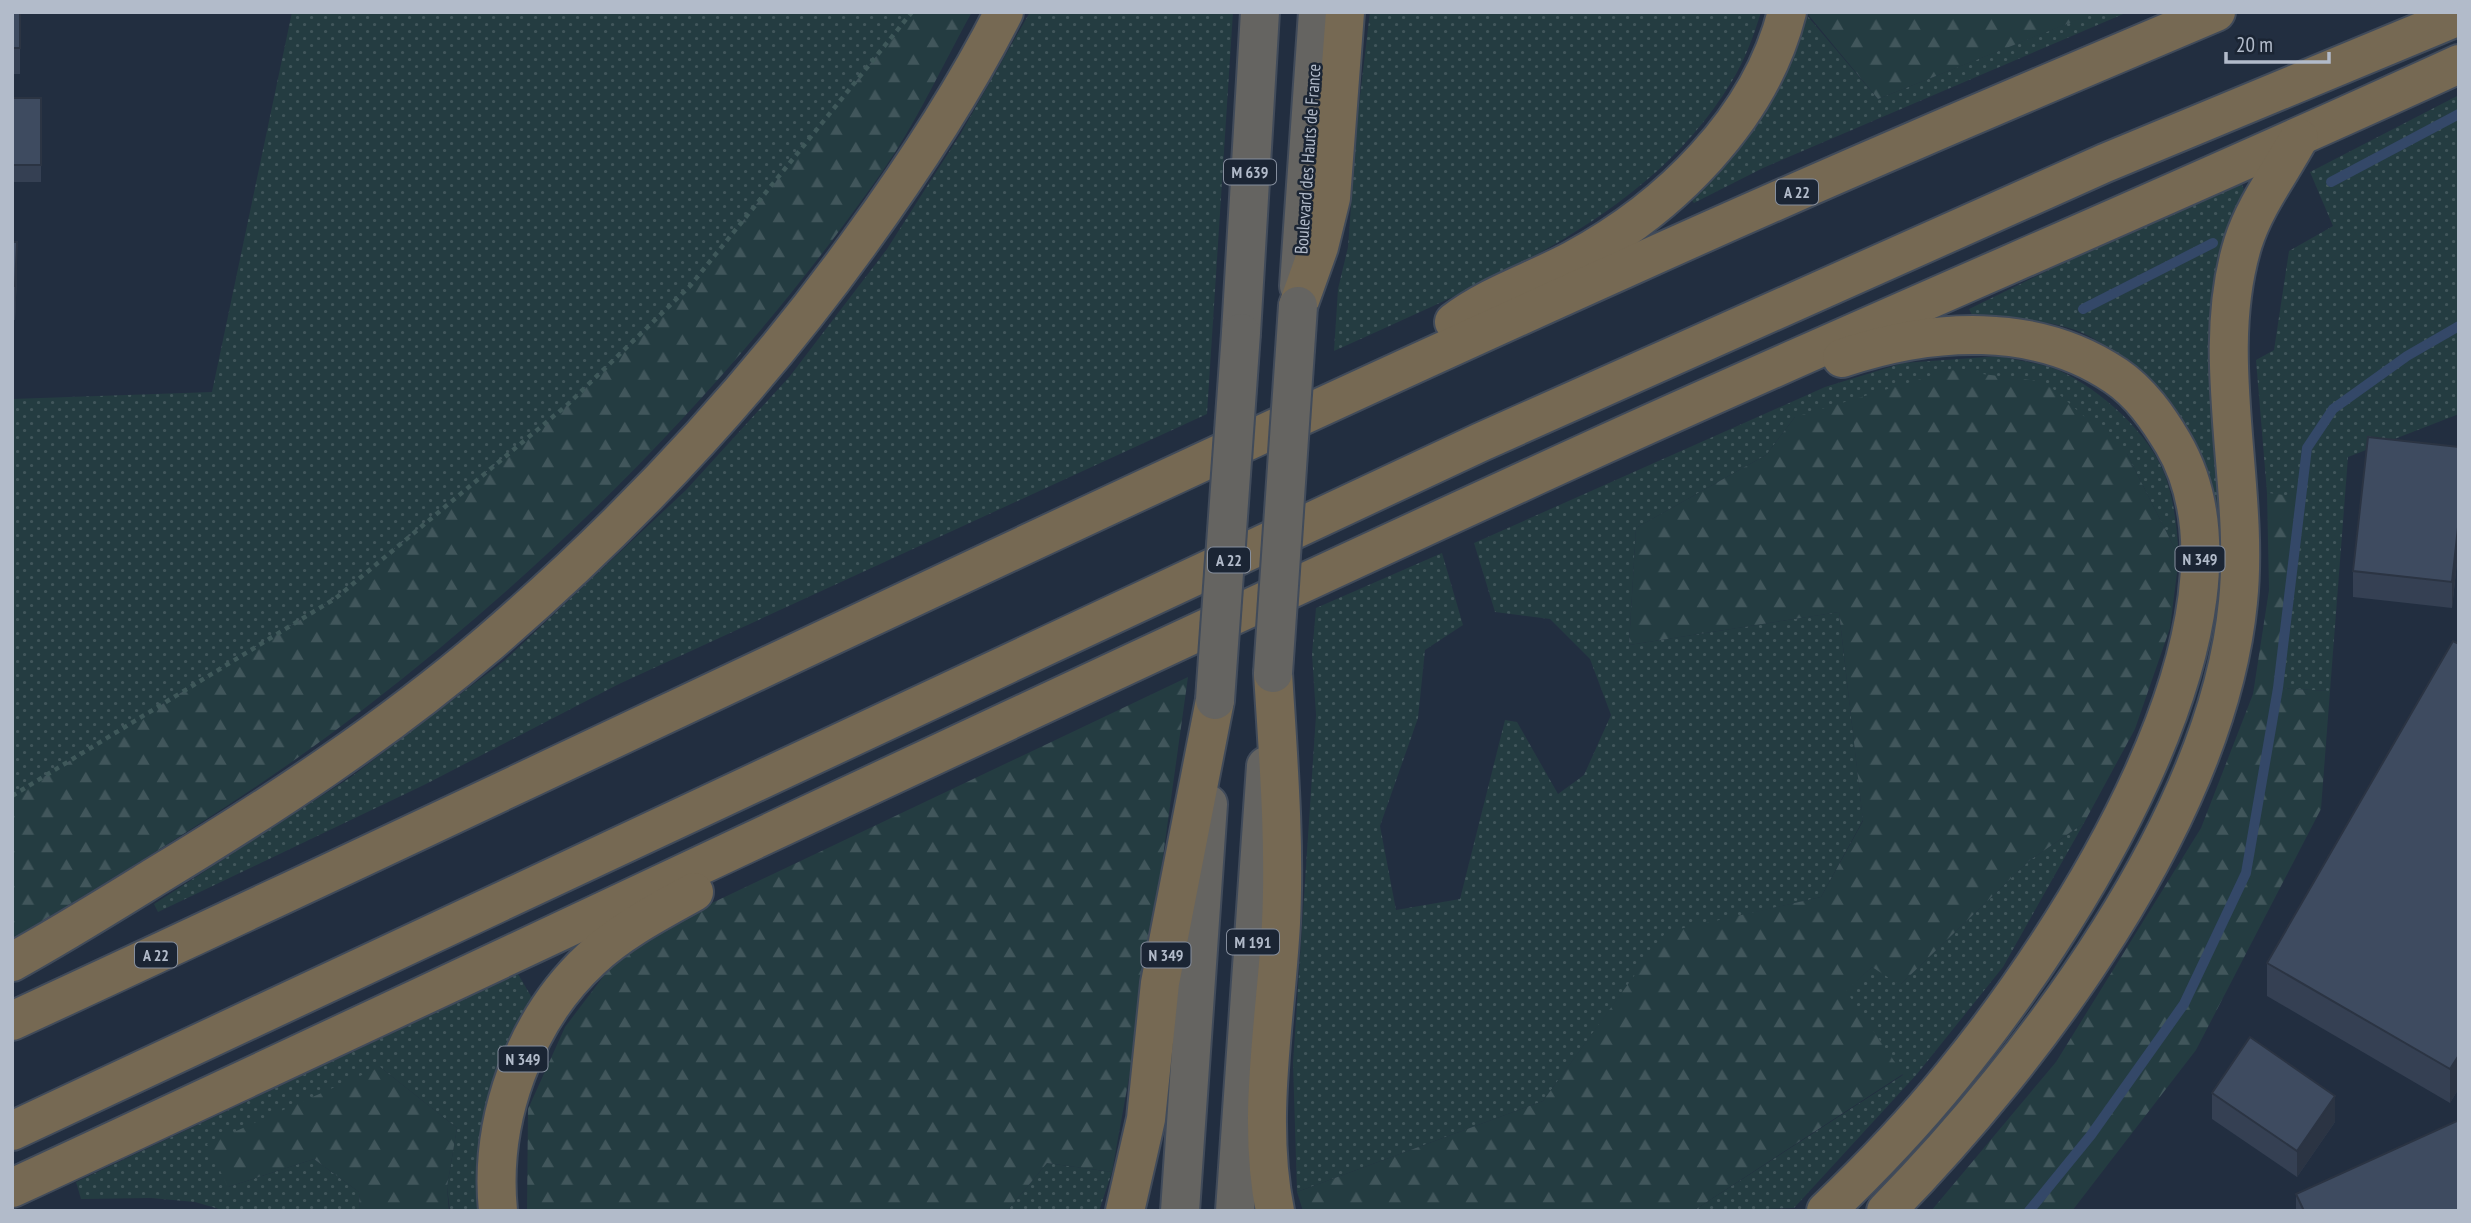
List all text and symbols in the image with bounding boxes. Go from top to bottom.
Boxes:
scale bar [2226,21,2329,65]
text: 20 m [2236,31,2273,58]
street label: Boulevard des Hauts de France [1289,63,1326,255]
road number: M 639 [1224,160,1276,184]
road number: A 22 [1776,180,1818,204]
road number: N 349 [2176,546,2224,572]
road number: A 22 [1208,548,1250,572]
road number: M 191 [1227,930,1279,954]
road number: A 22 [135,942,177,967]
road number: N 349 [1142,942,1190,967]
road number: N 349 [498,1046,548,1072]

